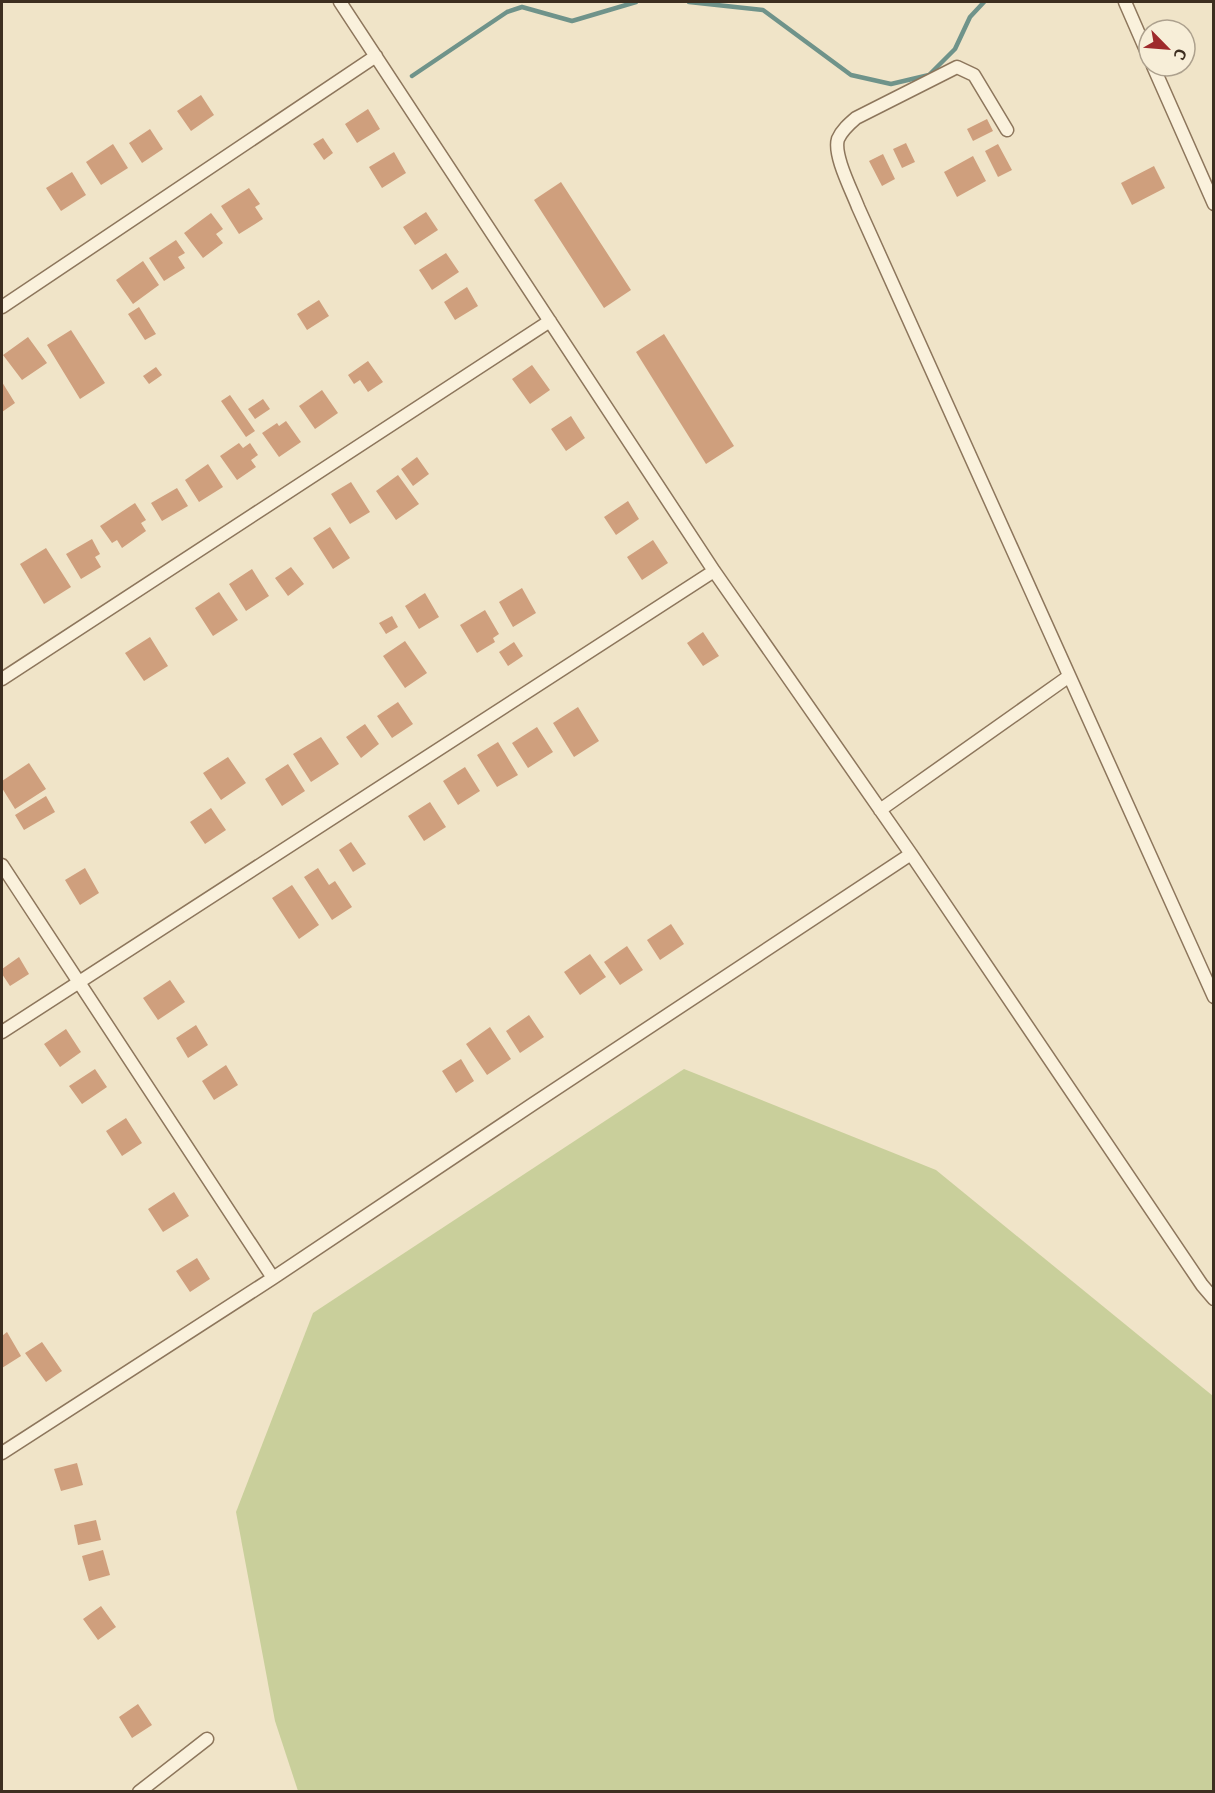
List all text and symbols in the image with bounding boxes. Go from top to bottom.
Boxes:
north arrow [1137,18,1197,78]
text: С [1169,46,1191,63]

